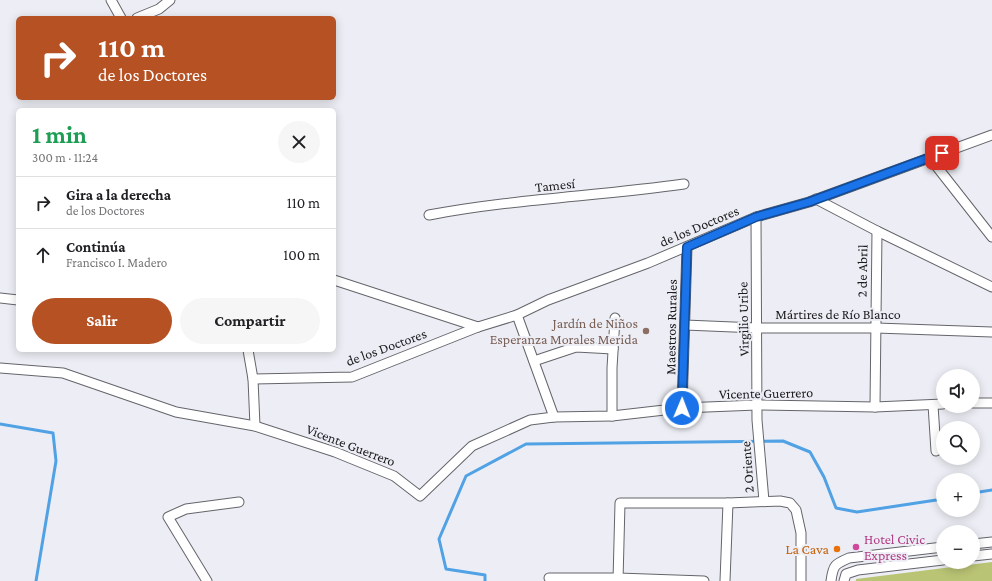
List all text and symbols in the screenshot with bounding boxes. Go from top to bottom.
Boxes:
icon: right [32,32,84,84]
text: 110 m [98,32,165,63]
text: de los Doctores [98,65,207,85]
text: 1 min [32,121,87,148]
button: close [278,121,320,163]
pin [925,136,959,170]
icon: arrive [931,142,953,164]
text: 300 m · 11:24 [32,150,98,165]
street label: Tamesí [534,175,576,195]
text: Gira a la derecha [66,187,171,203]
icon: right [32,192,54,214]
text: 110 m [287,195,320,211]
street label: de los Doctores [657,202,741,250]
text: de los Doctores [66,203,145,218]
text: Continúa [66,239,126,255]
icon: ahead [32,244,54,266]
street label: 2 de Abril [854,244,870,298]
text: 100 m [283,247,320,263]
text: Francisco I. Madero [66,255,167,270]
street label: Maestros Rurales [662,279,680,375]
street label: Virgilio Uribe [734,282,752,356]
button: Salir [32,298,172,344]
button: Compartir [180,298,320,344]
street label: Mártires de Río Blanco [775,306,901,322]
place label: Jardín de Niños Esperanza Morales Merida [490,315,639,347]
street label: de los Doctores [343,325,429,369]
marker: Jardín de Niños Esperanza Morales Merida [641,326,651,336]
map controls [936,369,980,569]
button: sound [936,369,980,413]
street label: Vicente Guerrero [719,384,813,402]
position arrow [661,387,703,429]
street label: Vicente Guerrero [304,421,398,469]
button: search [936,421,980,465]
street label: 2 Oriente [737,441,757,493]
button: + [936,473,980,517]
button: − [936,525,980,569]
place label: Hotel Civic Express [864,531,925,563]
place label: La Cava [785,541,830,557]
marker: Hotel Civic Express [851,542,861,552]
marker: La Cava [832,544,842,554]

